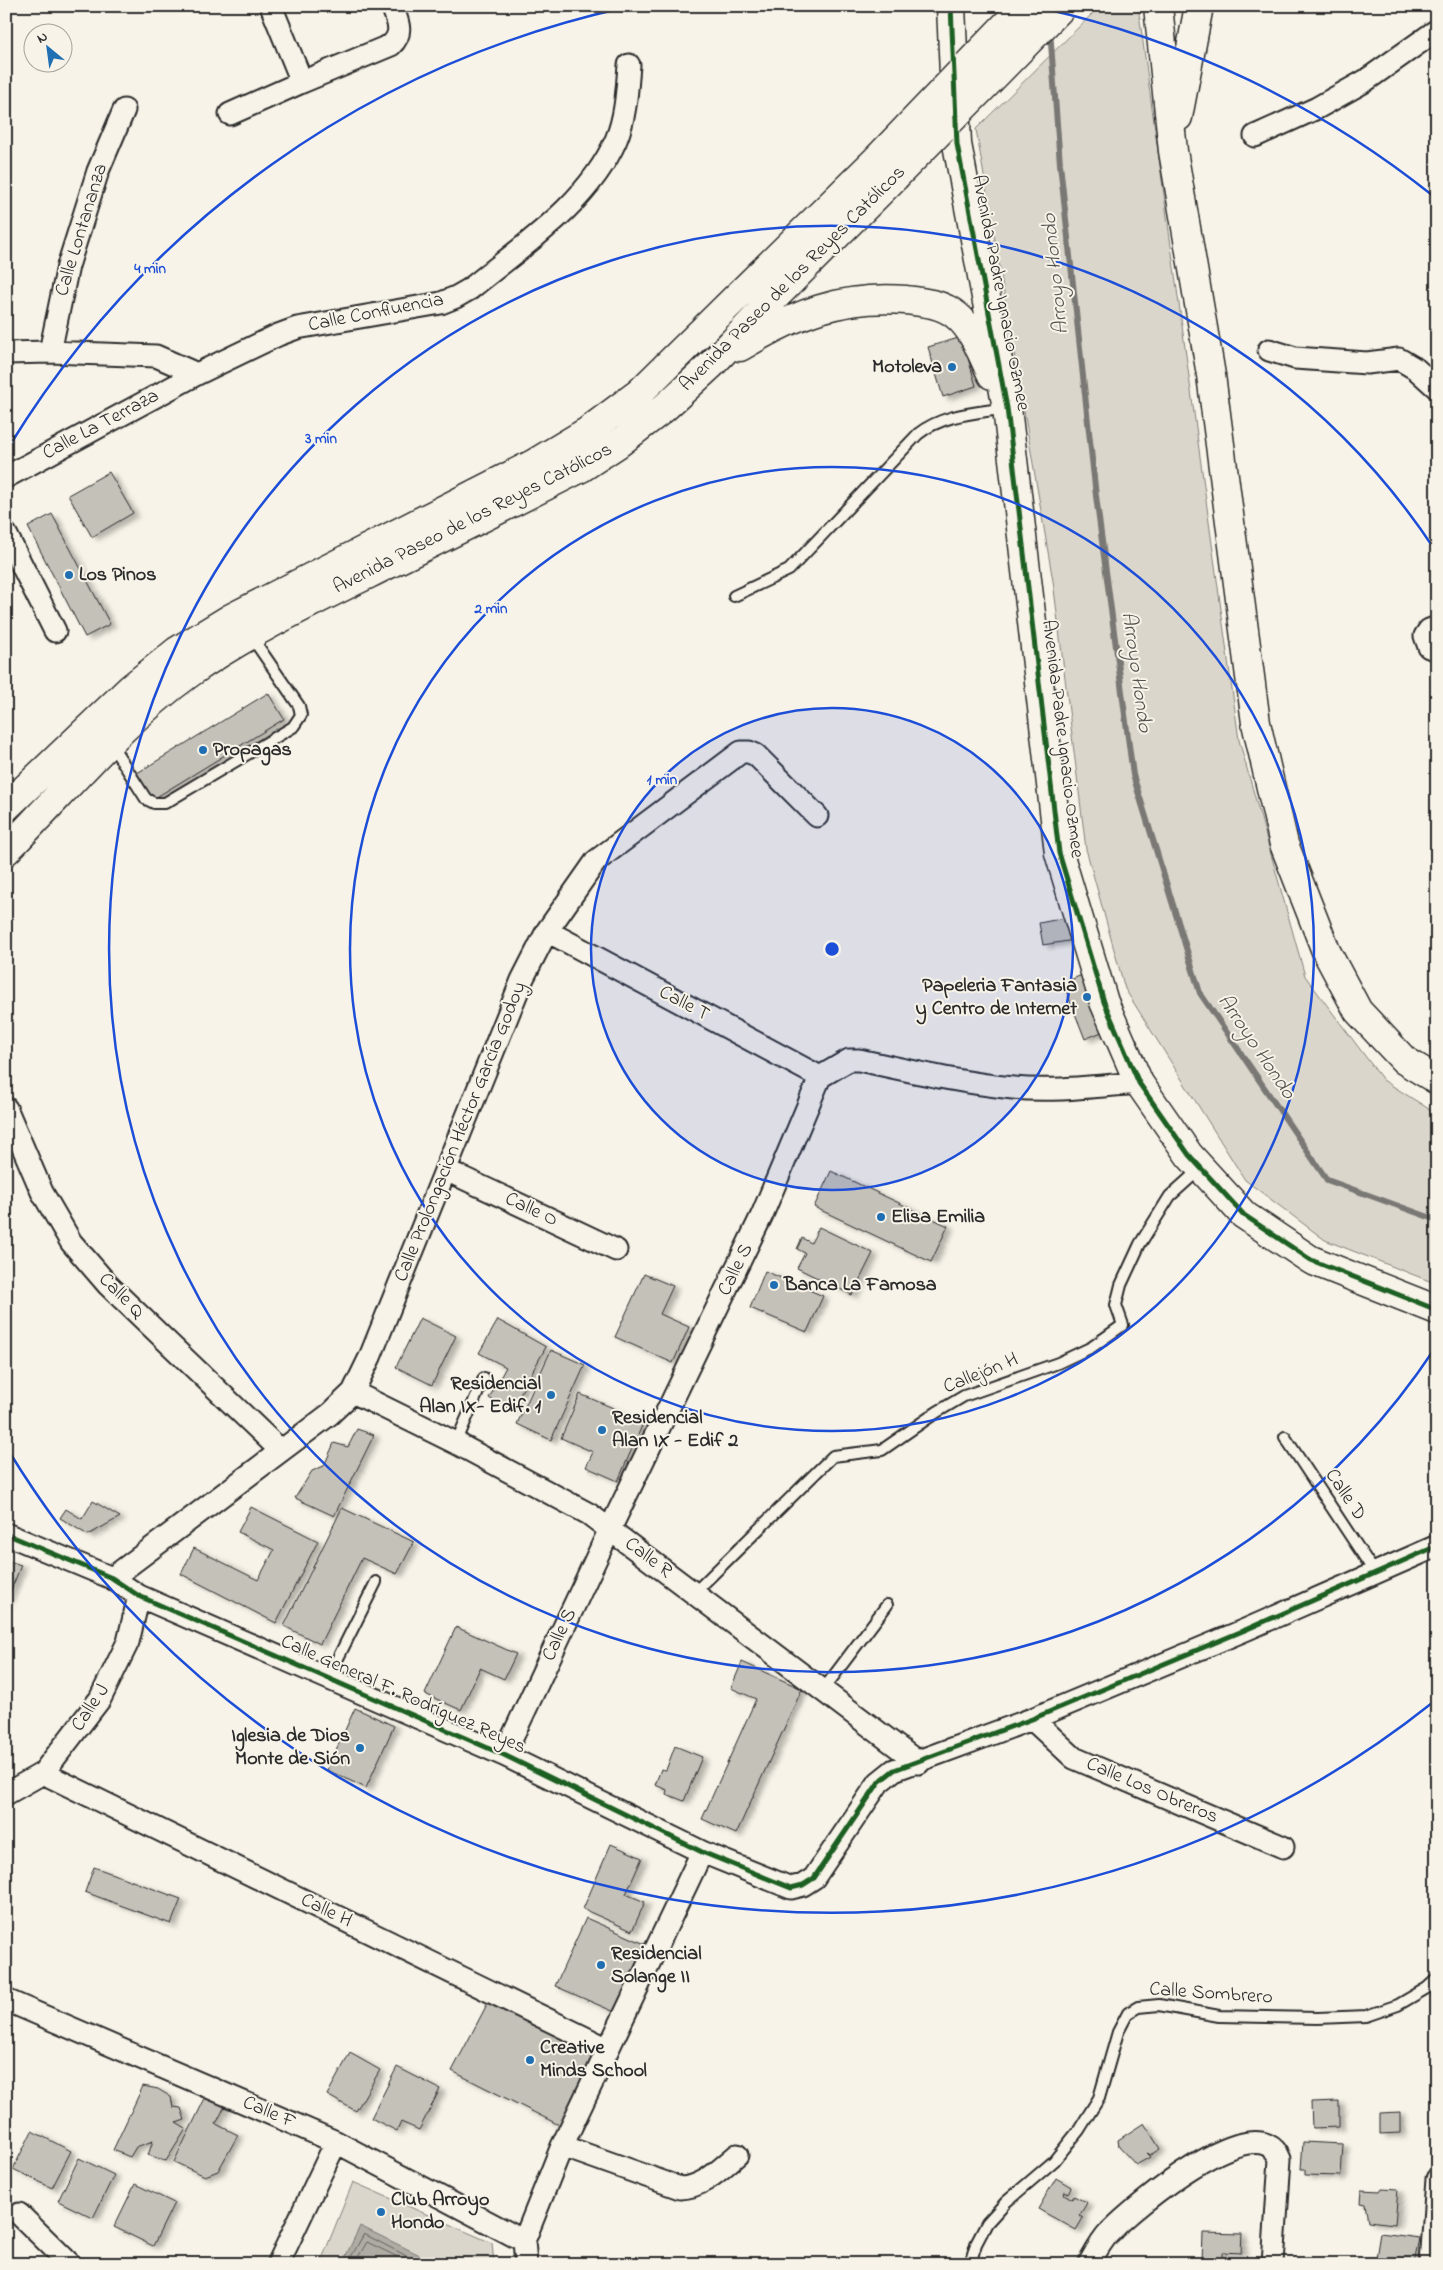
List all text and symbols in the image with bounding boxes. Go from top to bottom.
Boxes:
north arrow [22,22,72,72]
text: N [33,26,52,49]
street label: Avenida Paseo de los Reyes Católicos [673,159,913,399]
street label: Calle Lontananza [48,160,116,300]
street label: Avenida Padre Ignacio Ozmee [962,172,1037,414]
water label: Arroyo Hondo [1035,211,1077,336]
text: 4 min [133,258,166,280]
street label: Calle Confluencia [306,286,446,340]
place label: Motoleva [872,353,942,382]
marker: Motoleva [946,361,958,373]
street label: Calle La Terraza [37,382,165,468]
text: 3 min [304,428,337,450]
street label: Avenida Paseo de los Reyes Católicos [328,436,618,602]
place label: Los Pinos [79,561,156,590]
marker: Los Pinos [63,569,75,581]
text: 2 min [474,598,508,620]
water label: Arroyo Hondo [1113,610,1159,735]
street label: Avenida Padre Ignacio Ozmee [1032,618,1091,860]
place label: Propagas [213,736,292,766]
marker: Propagas [197,744,209,756]
text: 1 min [647,769,678,791]
centre of rings [823,940,841,958]
place label: Papeleria Fantasia y Centro de Internet [916,972,1077,1025]
street label: Calle Prolongación Héctor García Godoy [387,978,536,1287]
street label: Calle T [653,979,715,1029]
water label: Arroyo Hondo [1210,988,1303,1107]
marker: Papeleria Fantasia y Centro de Internet [1081,991,1093,1003]
street label: Calle O [500,1185,562,1235]
place label: Elisa Emilia [891,1203,985,1232]
marker: Elisa Emilia [875,1211,887,1223]
street label: Calle S [711,1239,761,1301]
street label: Calle Q [91,1266,152,1327]
place label: Banca La Famosa [783,1271,937,1300]
marker: Banca La Famosa [768,1279,780,1291]
street label: Callejón H [939,1346,1023,1402]
place label: Residencial Alan IX- Edif. 1 [419,1370,542,1422]
marker: Residencial Alan IX- Edif. 1 [545,1389,557,1401]
place label: Residencial Alan IX - Edif 2 [612,1404,738,1456]
marker: Residencial Alan IX - Edif 2 [596,1424,608,1436]
street label: Calle D [1317,1463,1373,1527]
street label: Calle R [618,1530,679,1586]
street label: Calle S [535,1604,585,1666]
street label: Calle General F. Rodríguez Reyes [275,1628,530,1763]
street label: Calle J [64,1678,118,1738]
place label: Iglesia de Dios Monte de Sión [231,1722,350,1774]
marker: Iglesia de Dios Monte de Sión [354,1742,366,1754]
street label: Calle Los Obreros [1081,1750,1223,1832]
street label: Calle H [295,1886,357,1936]
place label: Residencial Solange II [611,1940,702,1993]
marker: Residencial Solange II [595,1959,607,1971]
street label: Calle Sombrero [1148,1975,1274,2013]
place label: Creative Minds School [540,2034,647,2086]
marker: Creative Minds School [524,2054,536,2066]
street label: Calle F [238,2089,300,2137]
place label: Club Arroyo Hondo [391,2186,490,2238]
marker: Club Arroyo Hondo [375,2206,387,2218]

